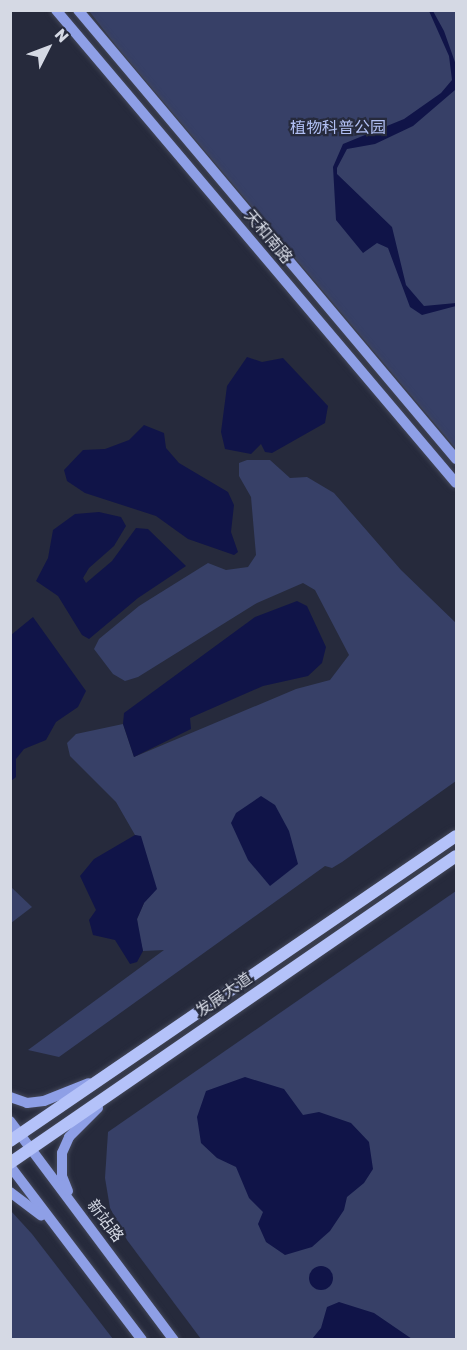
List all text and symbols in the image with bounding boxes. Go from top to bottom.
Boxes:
north arrow [18,18,78,78]
text: N [51,25,73,46]
park label: 植物科普公园 [290,118,386,138]
street label: 天和南路 [240,206,296,268]
street label: 发展大道 [192,969,256,1021]
street label: 新站路 [83,1196,127,1246]

